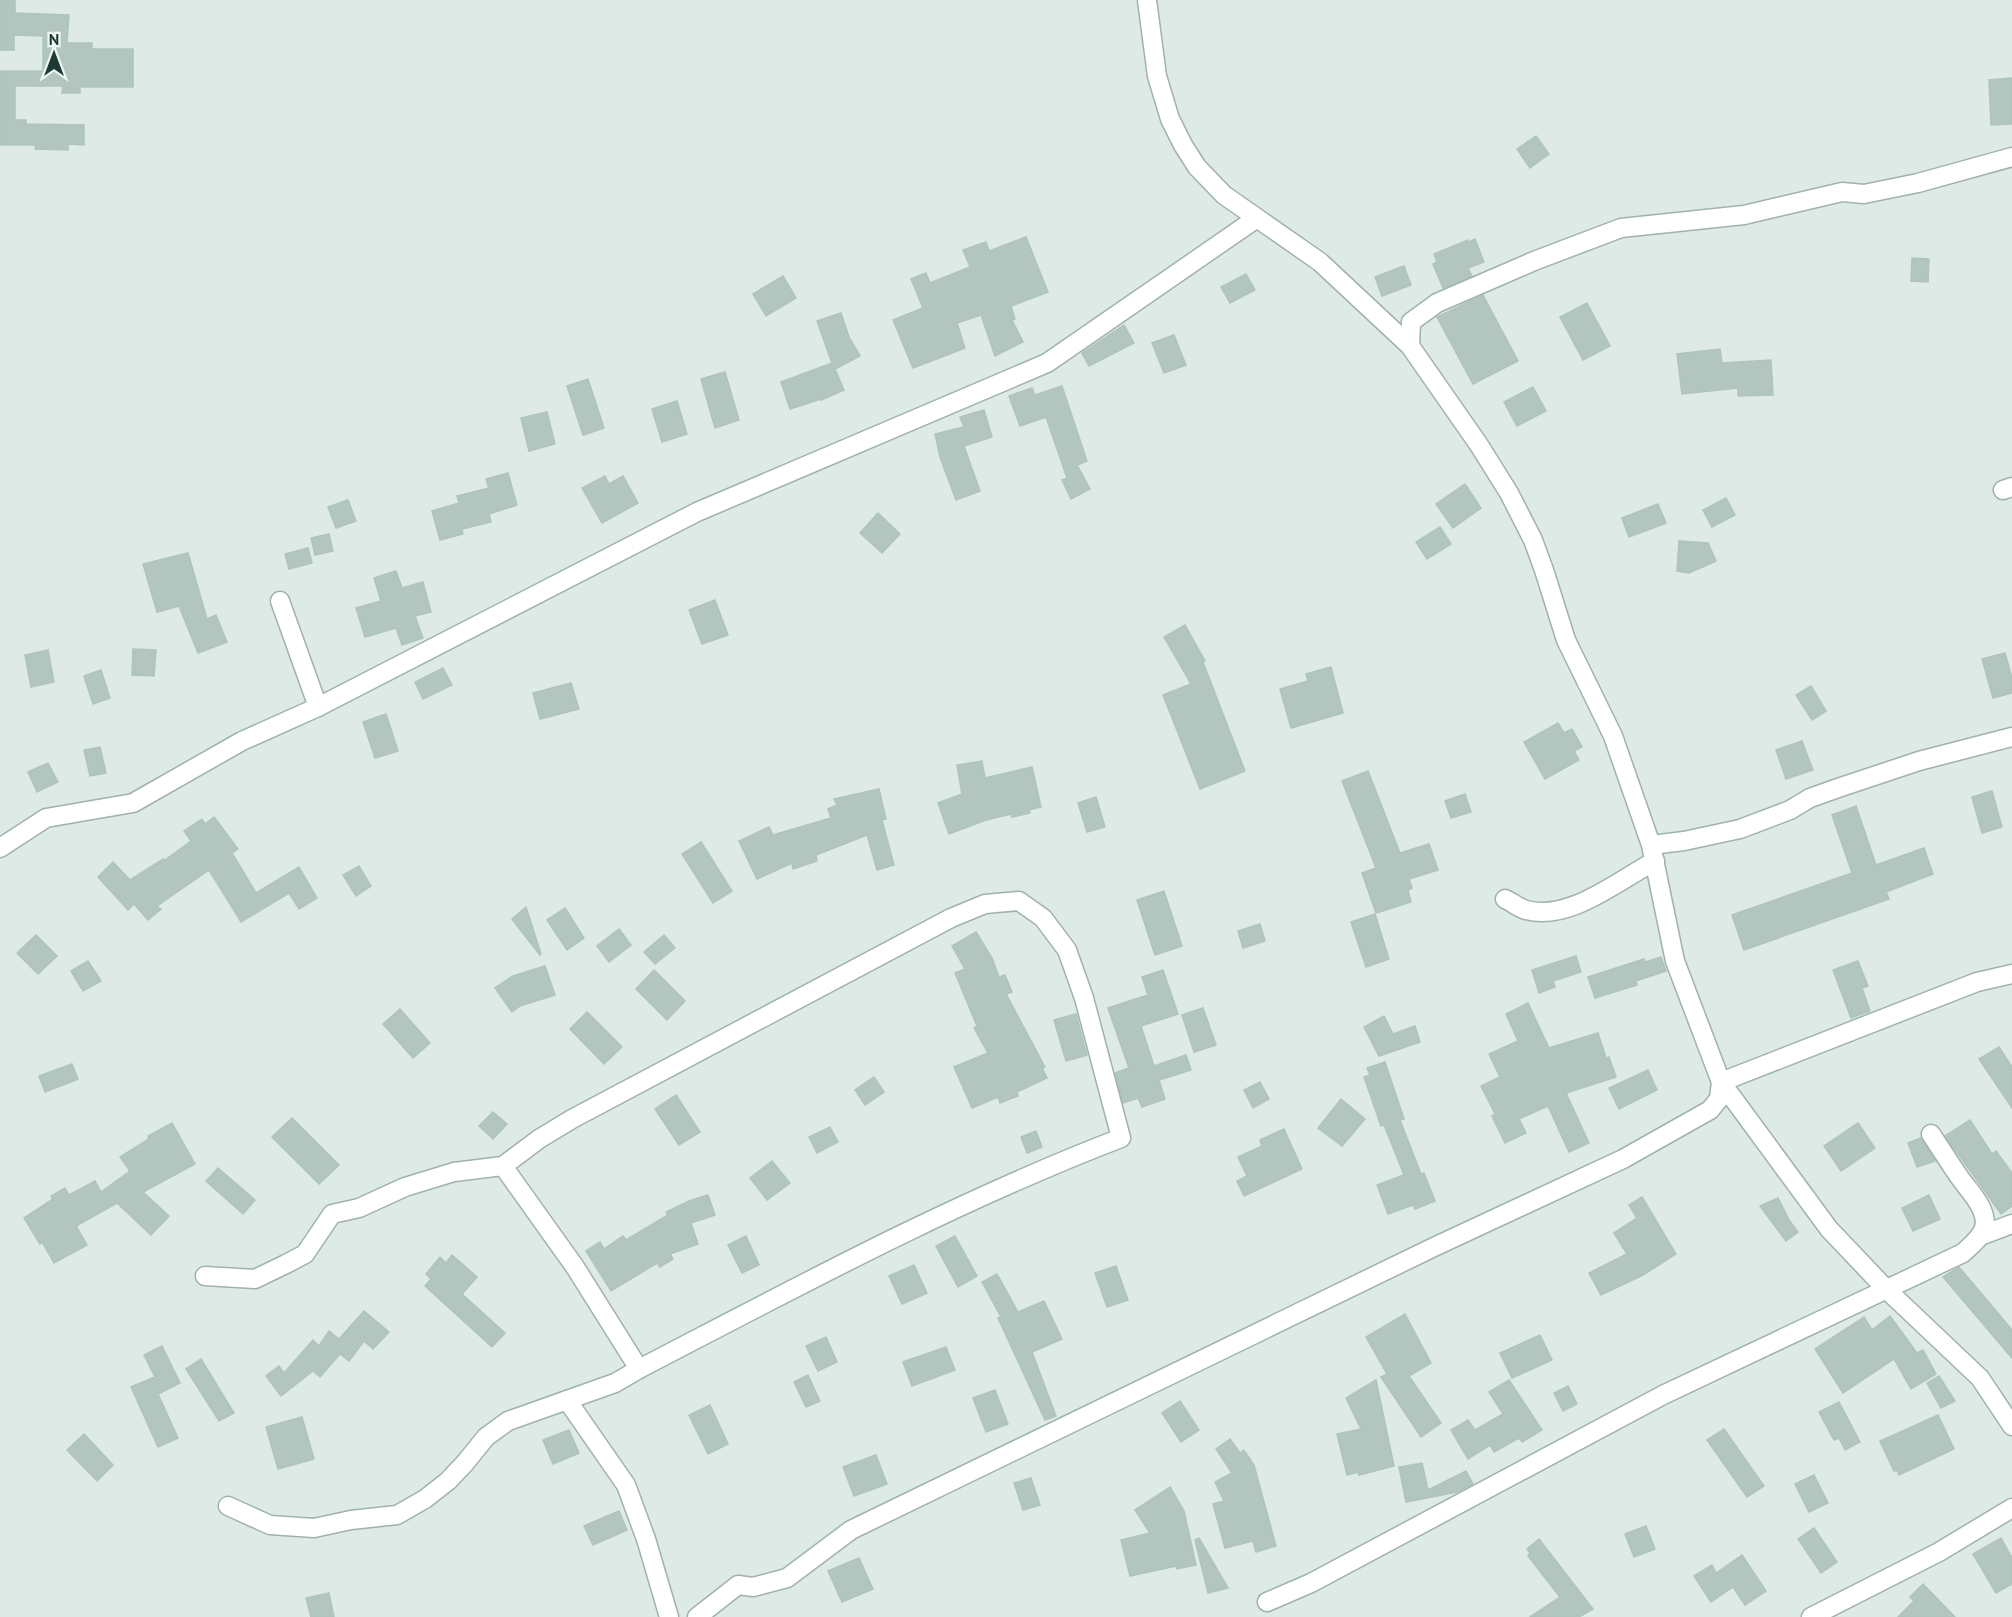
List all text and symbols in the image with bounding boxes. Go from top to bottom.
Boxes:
north arrow [24,24,84,84]
text: N [49,29,59,49]

